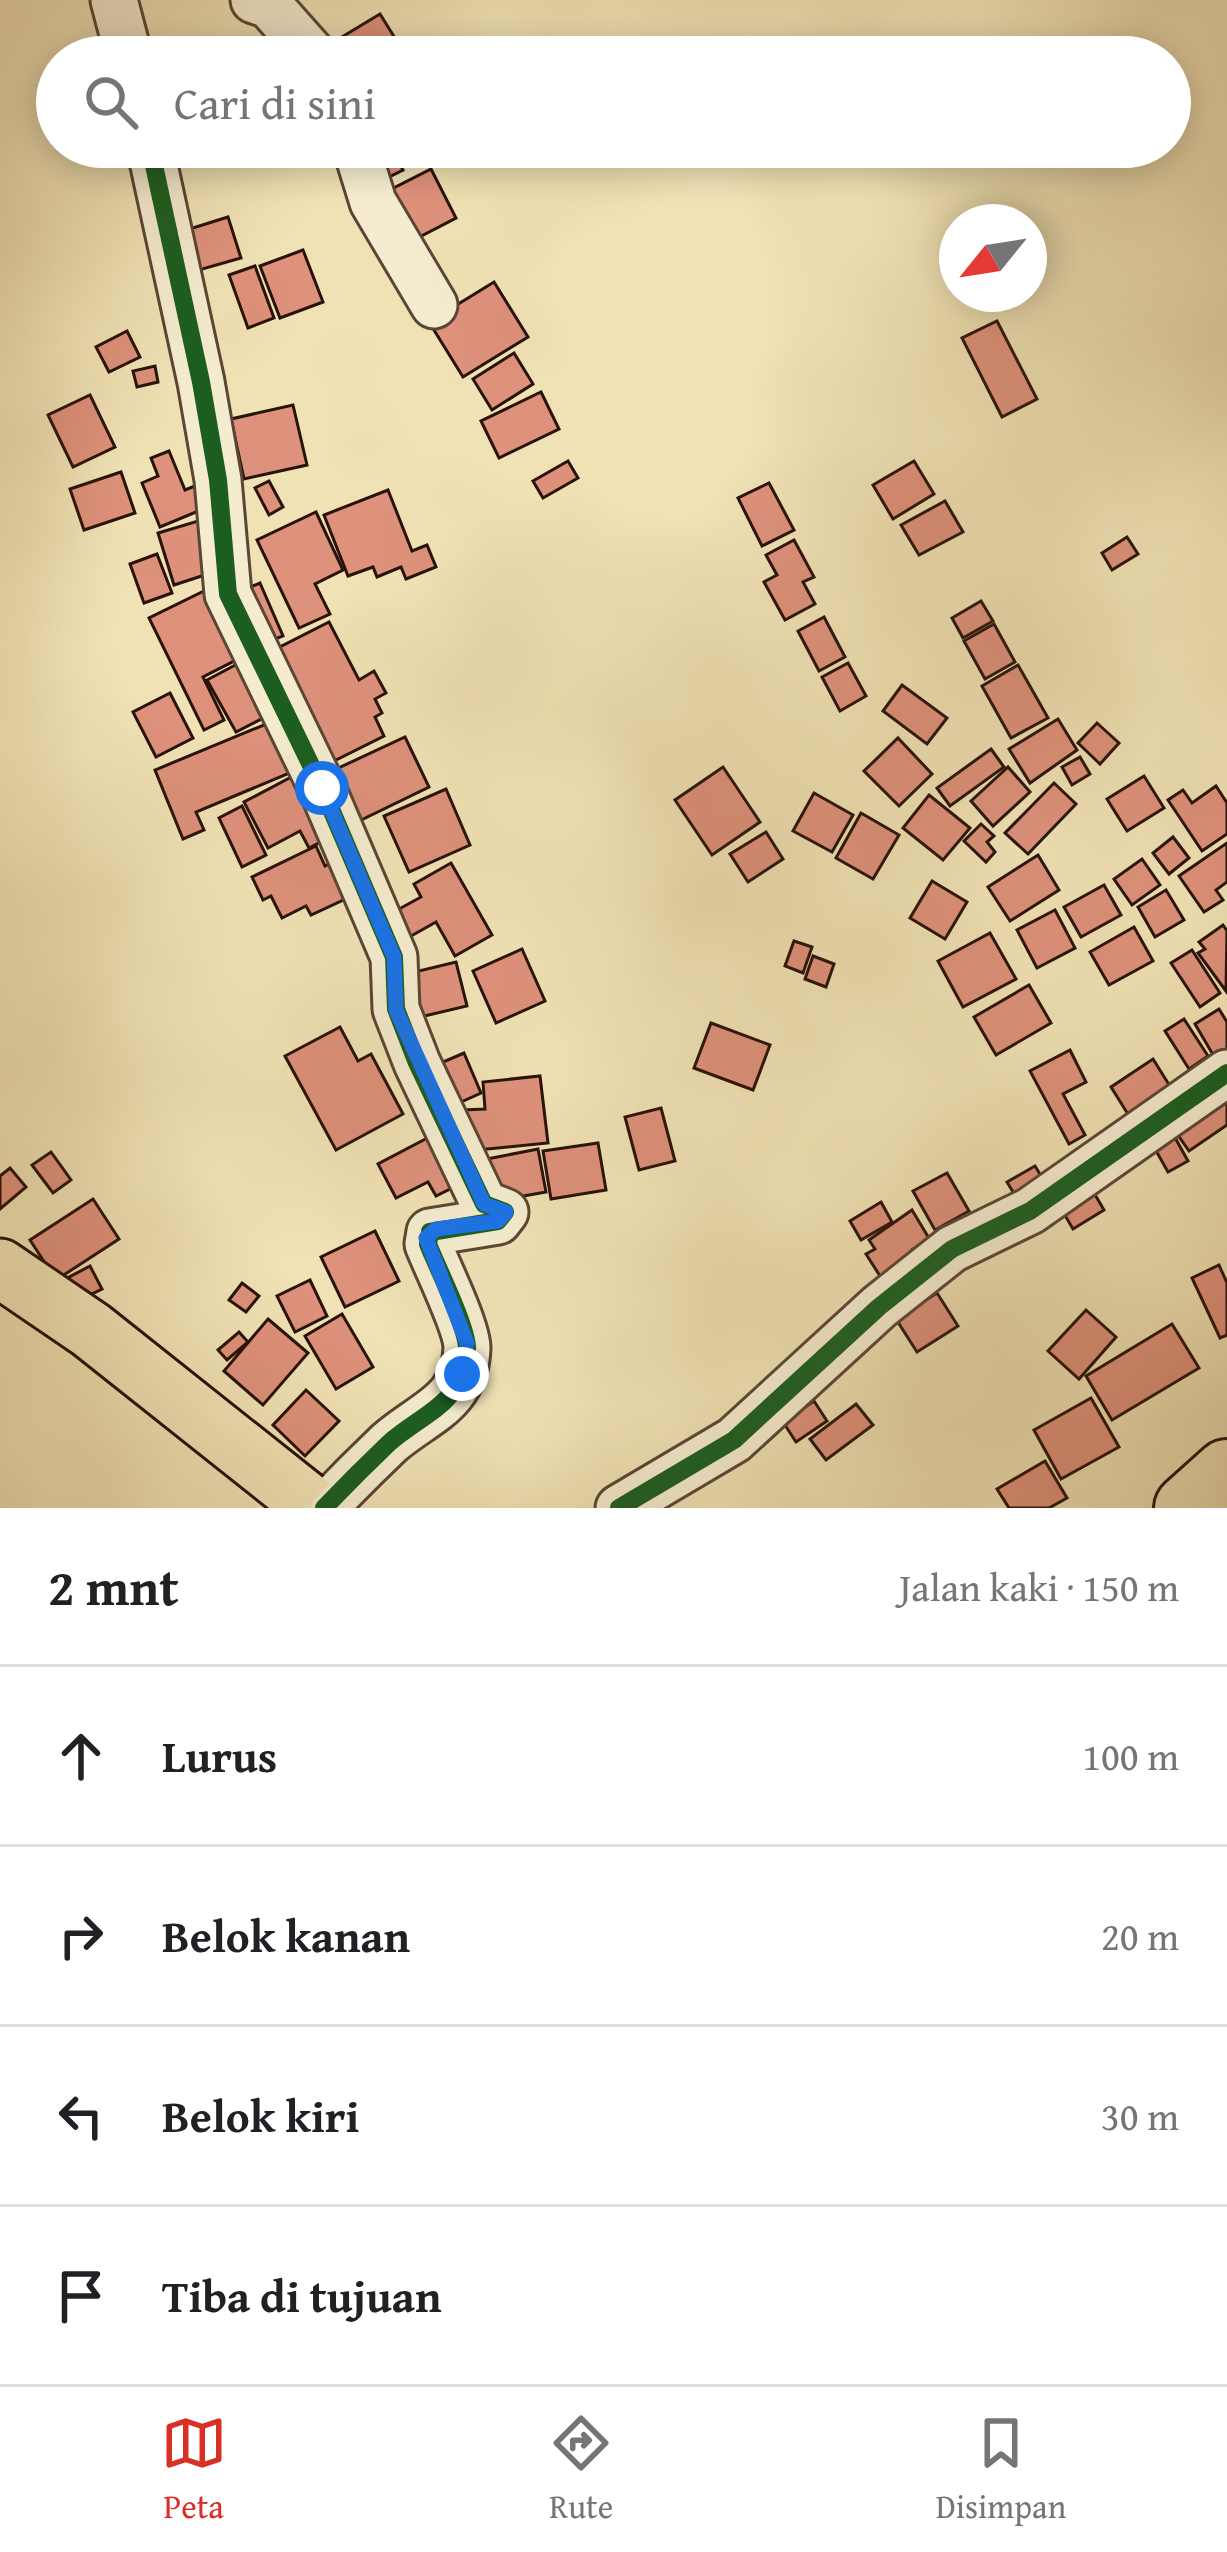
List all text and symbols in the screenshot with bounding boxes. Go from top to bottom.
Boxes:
search box [36,36,1191,168]
icon: search [78,69,144,135]
text: Cari di sini [174,70,376,135]
north arrow [939,204,1047,312]
route start [295,761,349,815]
route end [435,1347,489,1401]
text: 2 mnt [48,1549,179,1624]
text: Jalan kaki · 150 m [899,1558,1179,1615]
icon: ahead [48,1723,114,1789]
text: Lurus [162,1723,277,1788]
text: 100 m [1082,1727,1179,1784]
icon: right [48,1903,114,1969]
text: Belok kanan [162,1903,410,1968]
text: 20 m [1101,1907,1179,1964]
icon: left [48,2083,114,2149]
text: Belok kiri [162,2083,359,2148]
text: 30 m [1101,2087,1179,2144]
icon: arrive [48,2263,114,2329]
text: Tiba di tujuan [162,2263,442,2328]
tab: Peta [161,2410,227,2530]
tab: Rute [548,2410,614,2530]
tab: Disimpan [936,2410,1066,2530]

